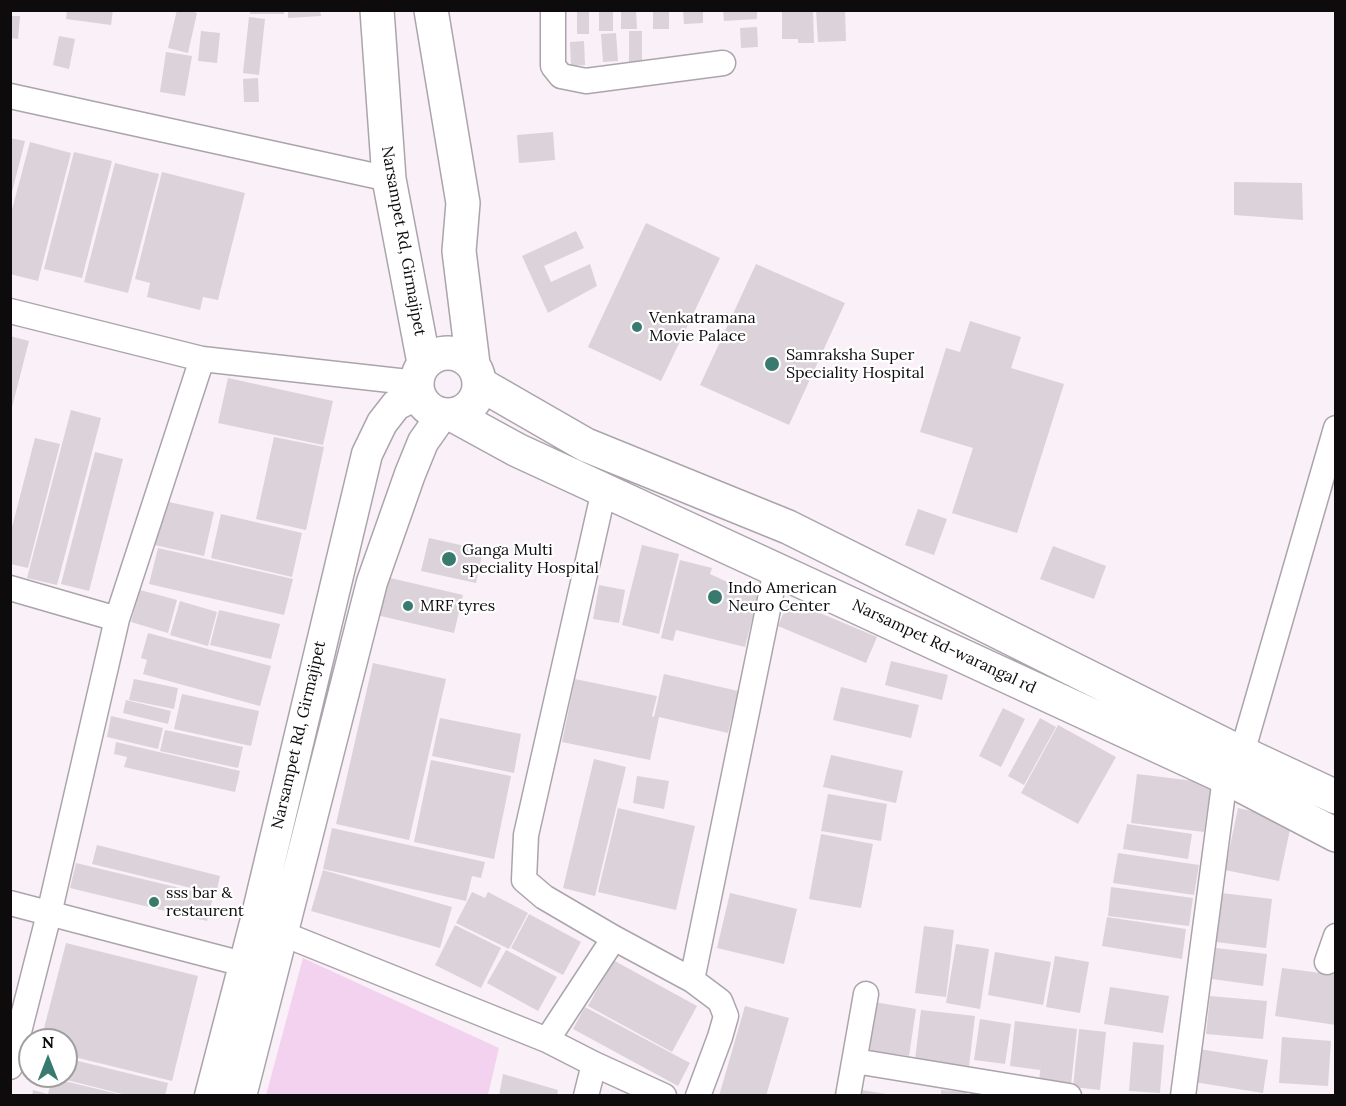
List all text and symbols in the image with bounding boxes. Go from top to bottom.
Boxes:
street label: Narsampet Rd, Girmajipet [377,144,429,338]
place label: Venkatramana Movie Palace [649,308,756,346]
marker: Venkatramana Movie Palace [630,320,644,334]
place label: Samraksha Super Speciality Hospital [786,345,924,383]
marker: Samraksha Super Speciality Hospital [763,355,781,373]
place label: Ganga Multi speciality Hospital [462,540,599,578]
marker: Ganga Multi speciality Hospital [440,550,458,568]
place label: Indo American Neuro Center [728,578,837,616]
marker: Indo American Neuro Center [706,588,724,606]
place label: MRF tyres [420,596,495,616]
street label: Narsampet Rd-warangal rd [849,596,1039,698]
marker: MRF tyres [401,599,415,613]
street label: Narsampet Rd, Girmajipet [268,639,330,831]
place label: sss bar & restaurent [166,883,244,921]
marker: sss bar & restaurent [147,895,161,909]
north arrow [18,1028,78,1088]
text: N [42,1032,54,1052]

